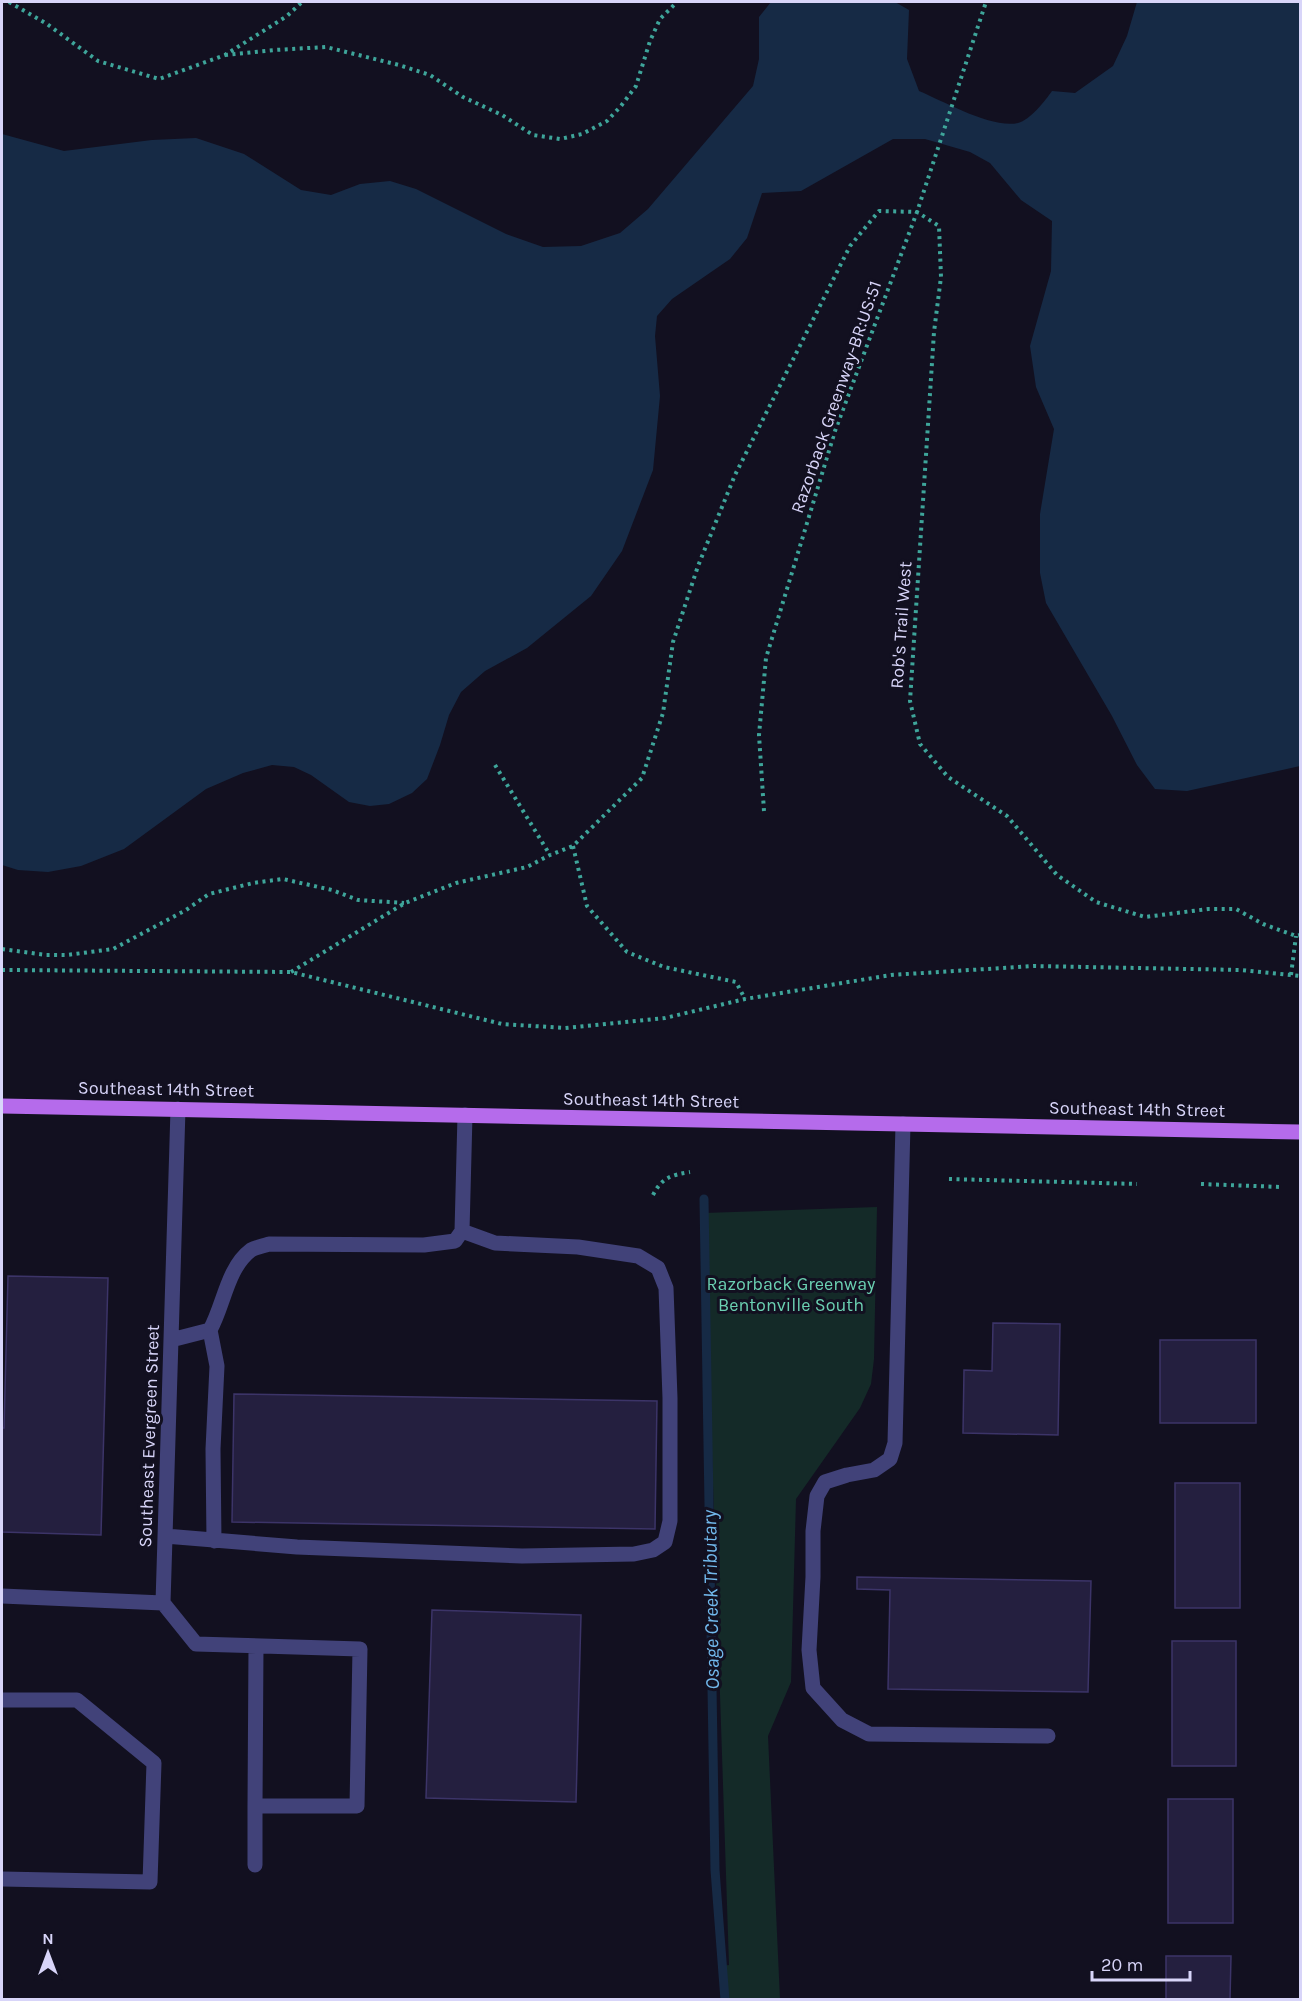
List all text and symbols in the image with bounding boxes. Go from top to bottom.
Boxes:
street label: Razorback Greenway-BR:US:51 [786,278,886,516]
street label: Rob's Trail West [886,560,916,689]
street label: Southeast 14th Street [78,1076,255,1102]
street label: Southeast 14th Street [563,1087,740,1113]
street label: Southeast 14th Street [1049,1096,1226,1122]
park label: Razorback Greenway Bentonville South [707,1273,876,1316]
street label: Southeast Evergreen Street [134,1324,164,1548]
water label: Osage Creek Tributary [698,1509,724,1690]
north arrow [18,1923,78,1983]
text: N [42,1929,54,1948]
scale bar [1092,1944,1190,1982]
text: 20 m [1101,1954,1143,1976]

